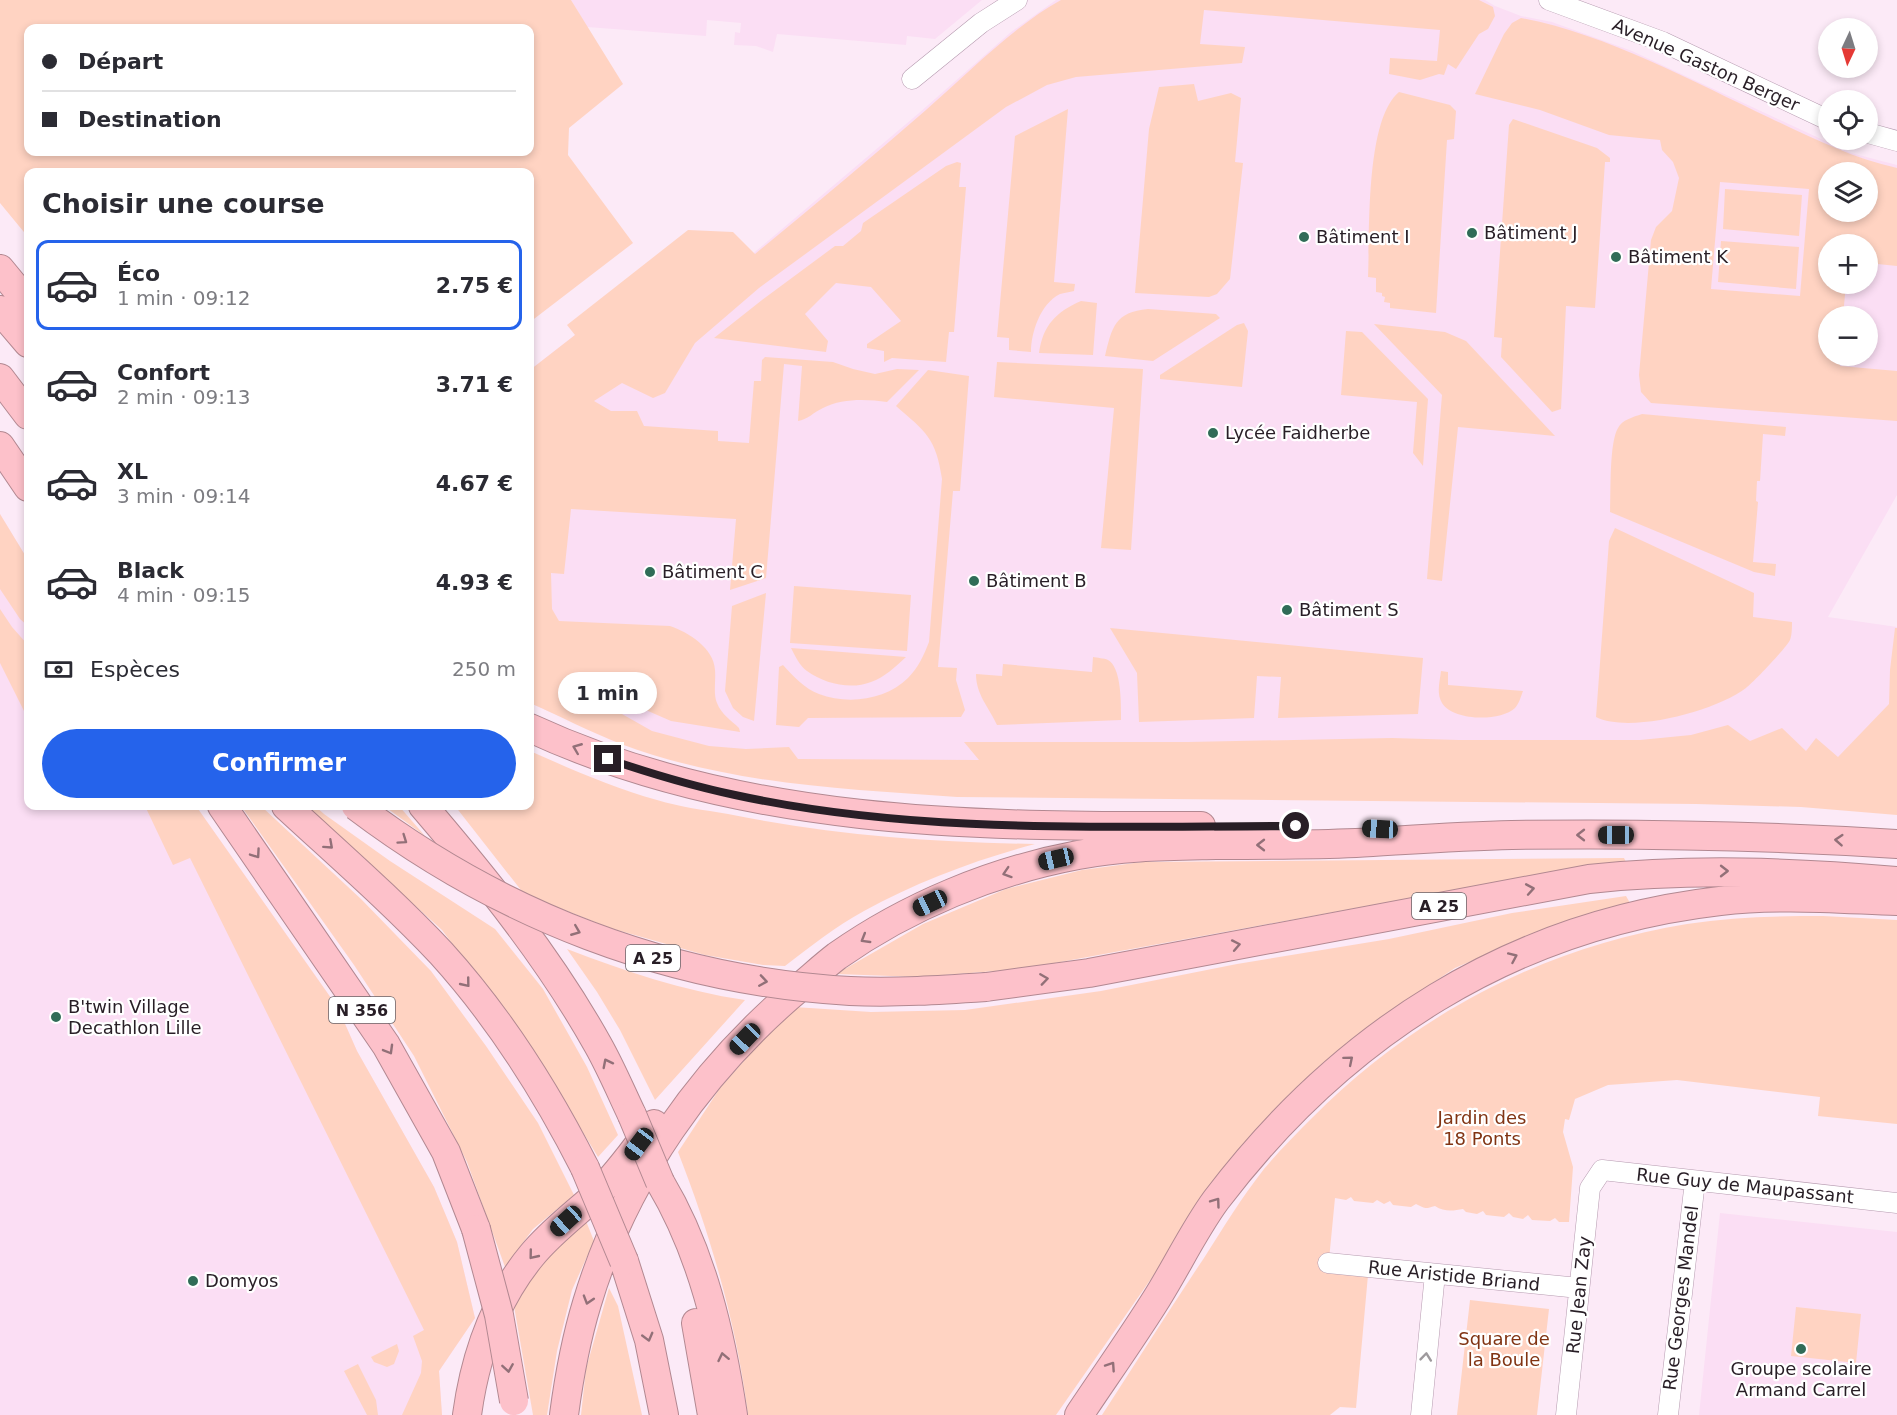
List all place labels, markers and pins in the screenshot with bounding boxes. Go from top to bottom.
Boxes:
place label: Bâtiment J [1484,222,1578,243]
place label: Bâtiment I [1316,226,1410,247]
marker: Bâtiment J [1465,226,1479,240]
marker: Bâtiment I [1297,230,1311,244]
place label: Bâtiment K [1628,246,1729,267]
marker: Bâtiment K [1609,250,1623,264]
place label: Lycée Faidherbe [1225,422,1370,443]
marker: Lycée Faidherbe [1206,426,1220,440]
place label: Bâtiment C [662,561,763,582]
marker: Bâtiment C [643,565,657,579]
place label: Bâtiment B [986,570,1087,591]
marker: Bâtiment B [967,574,981,588]
place label: Bâtiment S [1299,599,1399,620]
marker: Bâtiment S [1280,603,1294,617]
place label: B'twin Village Decathlon Lille [68,996,202,1038]
marker: B'twin Village Decathlon Lille [49,1010,63,1024]
place label: Domyos [205,1270,278,1291]
marker: Domyos [186,1274,200,1288]
marker: Groupe scolaire Armand Carrel [1794,1342,1808,1356]
place label: Groupe scolaire Armand Carrel [1731,1358,1872,1400]

